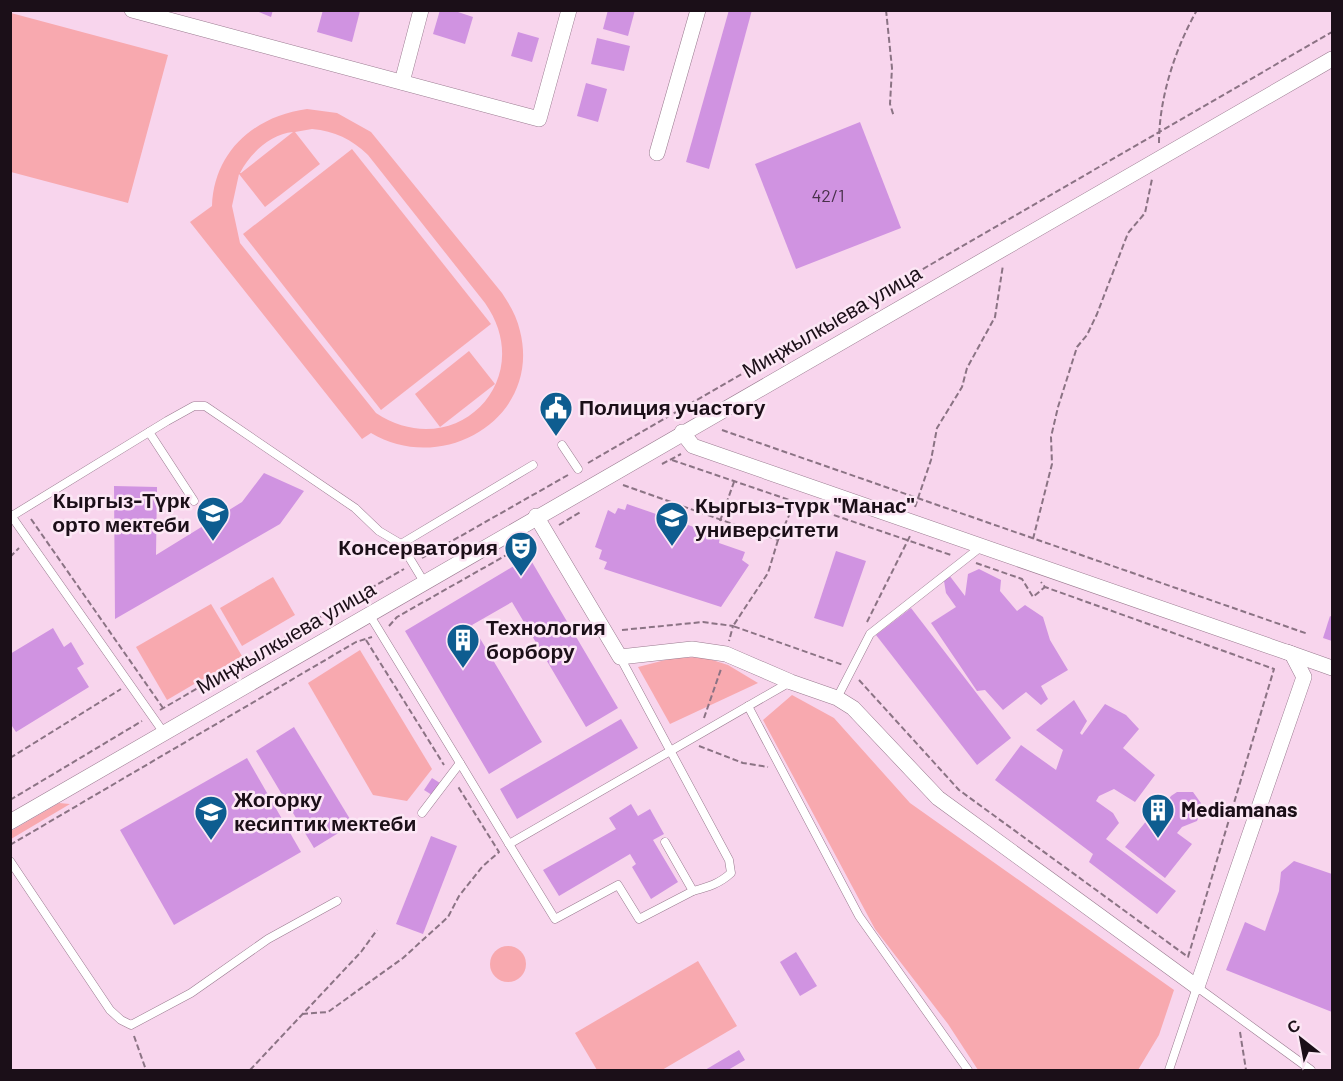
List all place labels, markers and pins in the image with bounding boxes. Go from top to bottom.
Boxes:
public building icon: Полиция участогу [538,390,574,437]
place label: Полиция участогу [579,394,766,419]
place label: Кыргыз-Түрк орто мектеби [52,487,190,536]
place label: Кыргыз-түрк "Манас" университети [695,492,915,541]
school or university icon: Кыргыз-Түрк орто мектеби [195,495,231,542]
school or university icon: Кыргыз-түрк "Манас" университети [654,500,690,547]
theatre icon: Консерватория [503,530,539,577]
place label: Консерватория [338,534,498,559]
place label: Технология борбору [486,614,606,663]
building icon: Технология борбору [445,622,481,669]
place label: Жогорку кесиптик мектеби [233,786,416,835]
building icon: Mediamanas [1140,792,1176,839]
school or university icon: Жогорку кесиптик мектеби [193,794,229,841]
place label: Mediamanas [1181,796,1298,821]

